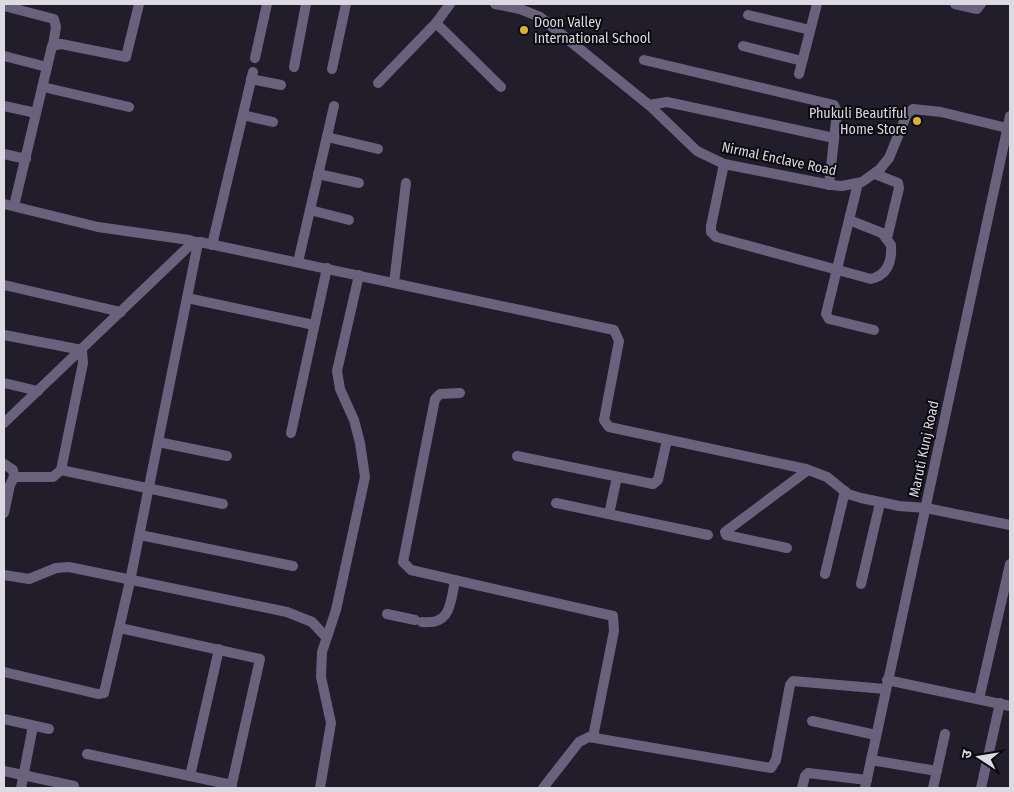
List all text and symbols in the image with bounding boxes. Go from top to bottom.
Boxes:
place label: Doon Valley International School [534,14,651,47]
marker: Doon Valley International School [518,24,530,36]
place label: Phukuli Beautiful Home Store [809,105,907,138]
marker: Phukuli Beautiful Home Store [911,115,923,127]
street label: Nirmal Enclave Road [720,139,838,179]
street label: Maruti Kunj Road [905,399,943,499]
north arrow [954,732,1004,782]
text: उ [958,748,976,760]

